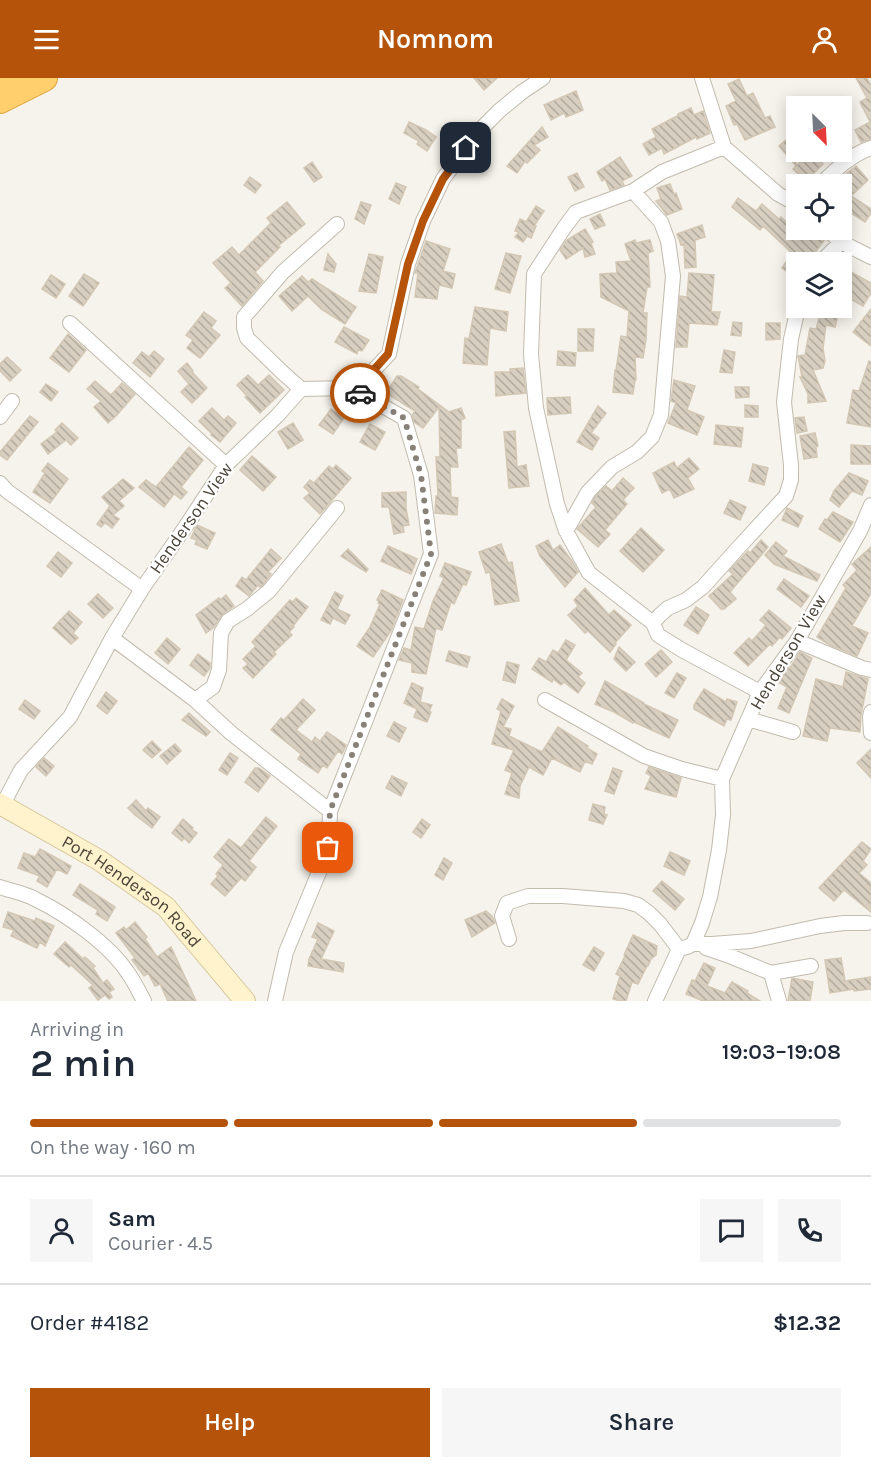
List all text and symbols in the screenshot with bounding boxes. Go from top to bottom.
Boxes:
icon: menu [30,23,63,56]
text: Nomnom [377,23,494,55]
icon: person [808,23,841,56]
north arrow [786,96,852,162]
map controls [786,96,852,318]
pin [440,122,491,173]
icon: home [449,131,482,164]
button: locate [786,174,852,240]
button: layers [786,252,852,318]
courier [330,363,390,423]
icon: car [344,377,377,410]
street label: Henderson View [144,458,238,578]
street label: Henderson View [745,590,831,714]
pin [302,822,353,873]
street label: Port Henderson Road [58,830,206,952]
icon: bag [311,831,344,864]
text: Arriving in [30,1018,124,1041]
text: 19:03–19:08 [722,1039,841,1065]
text: 2 min [30,1040,136,1086]
text: On the way · 160 m [30,1136,196,1159]
button: person [30,1199,93,1262]
button: chat [700,1199,763,1262]
button: phone [778,1199,841,1262]
text: Sam [108,1206,156,1232]
text: Courier · 4.5 [108,1232,213,1255]
text: Order #4182 [30,1310,149,1336]
text: $12.32 [773,1310,841,1336]
button: Help [30,1388,430,1457]
button: Share [442,1388,841,1457]

